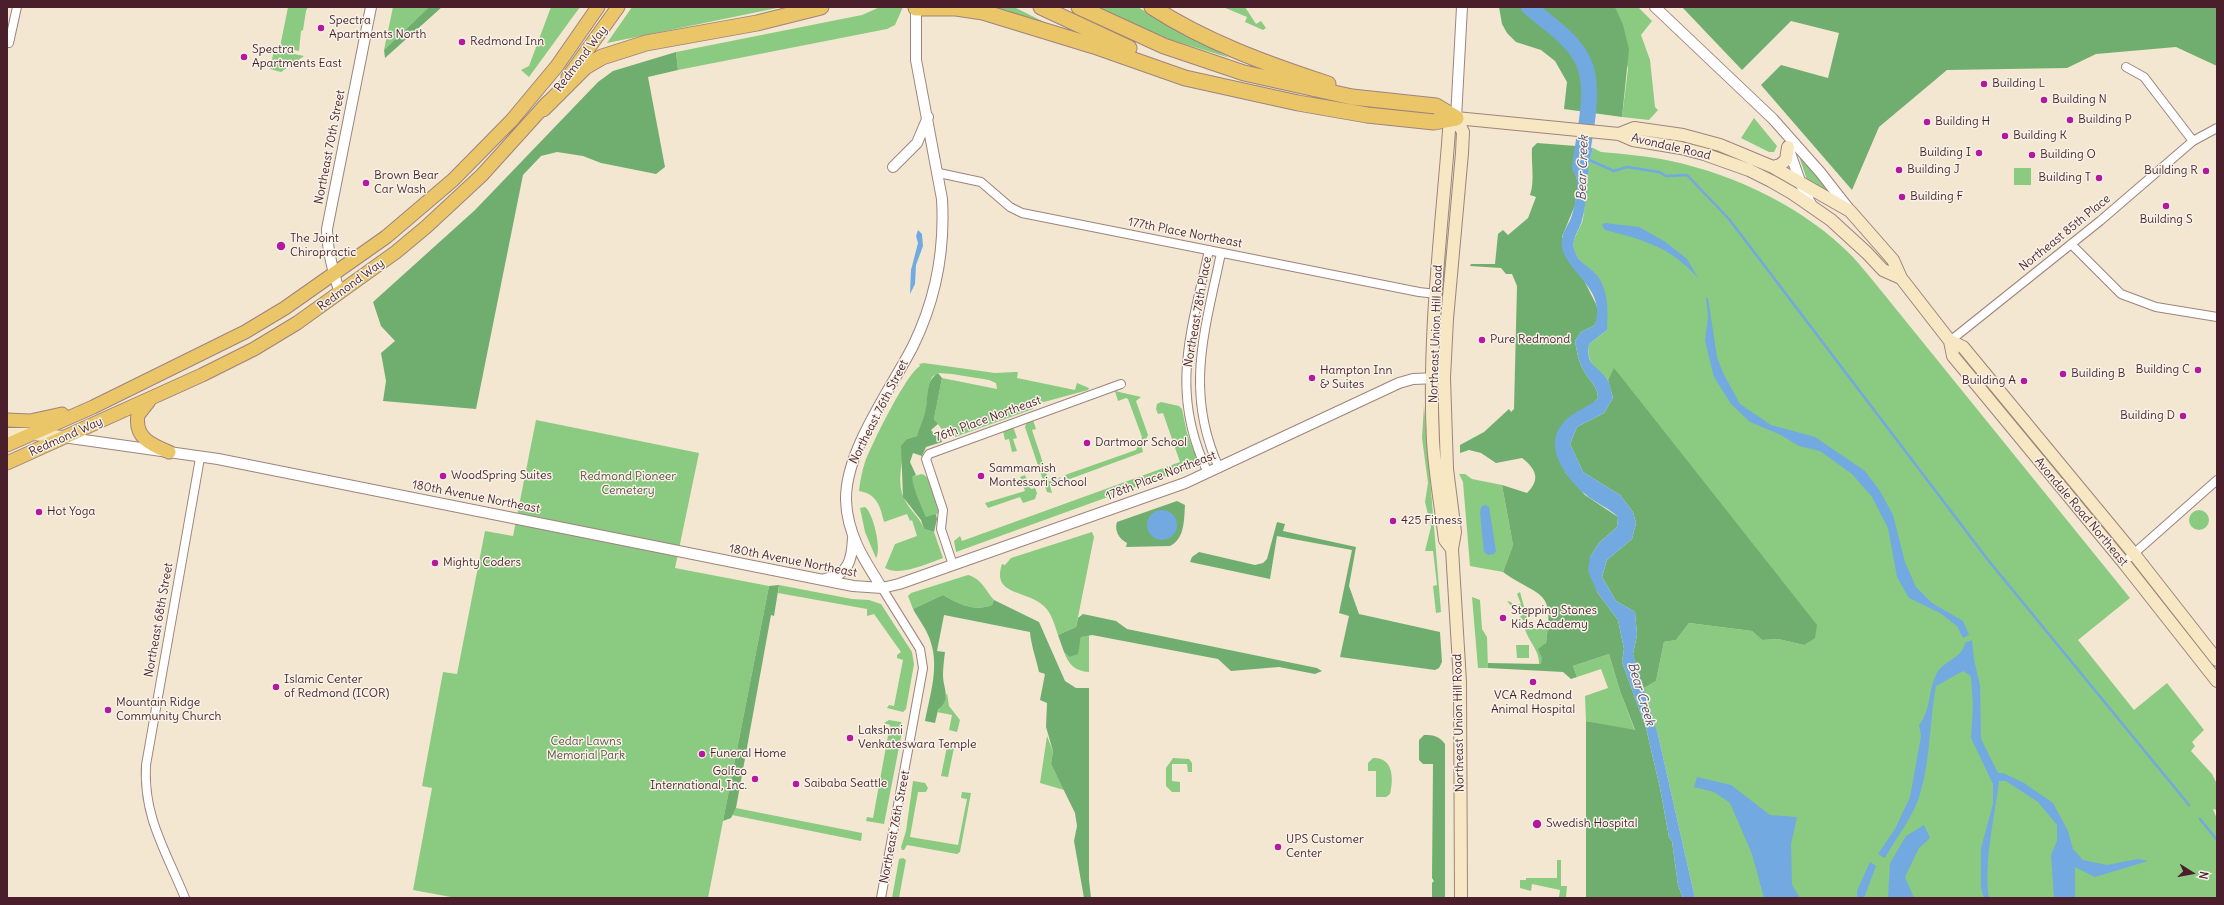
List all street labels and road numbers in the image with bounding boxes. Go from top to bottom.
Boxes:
street label: Redmond Way [551,23,611,95]
street label: Northeast 70th Street [312,89,348,205]
street label: Avondale Road [1630,131,1712,163]
street label: Northeast 85th Place [2016,192,2114,274]
street label: 177th Place Northeast [1127,215,1243,251]
street label: Redmond Way [315,256,387,314]
street label: Northeast 78th Place [1181,256,1215,368]
street label: Northeast Union Hill Road [1426,265,1446,403]
street label: Northeast 76th Street [846,358,912,466]
street label: 76th Place Northeast [933,393,1043,445]
street label: Redmond Way [27,414,105,460]
street label: 178th Place Northeast [1104,448,1218,504]
street label: Avondale Road Northeast [2031,455,2131,569]
street label: 180th Avenue Northeast [411,478,541,516]
street label: 180th Avenue Northeast [728,542,858,580]
street label: Northeast 68th Street [142,562,176,678]
street label: Northeast Union Hill Road [1451,654,1467,792]
street label: Northeast 76th Street [877,769,913,885]

